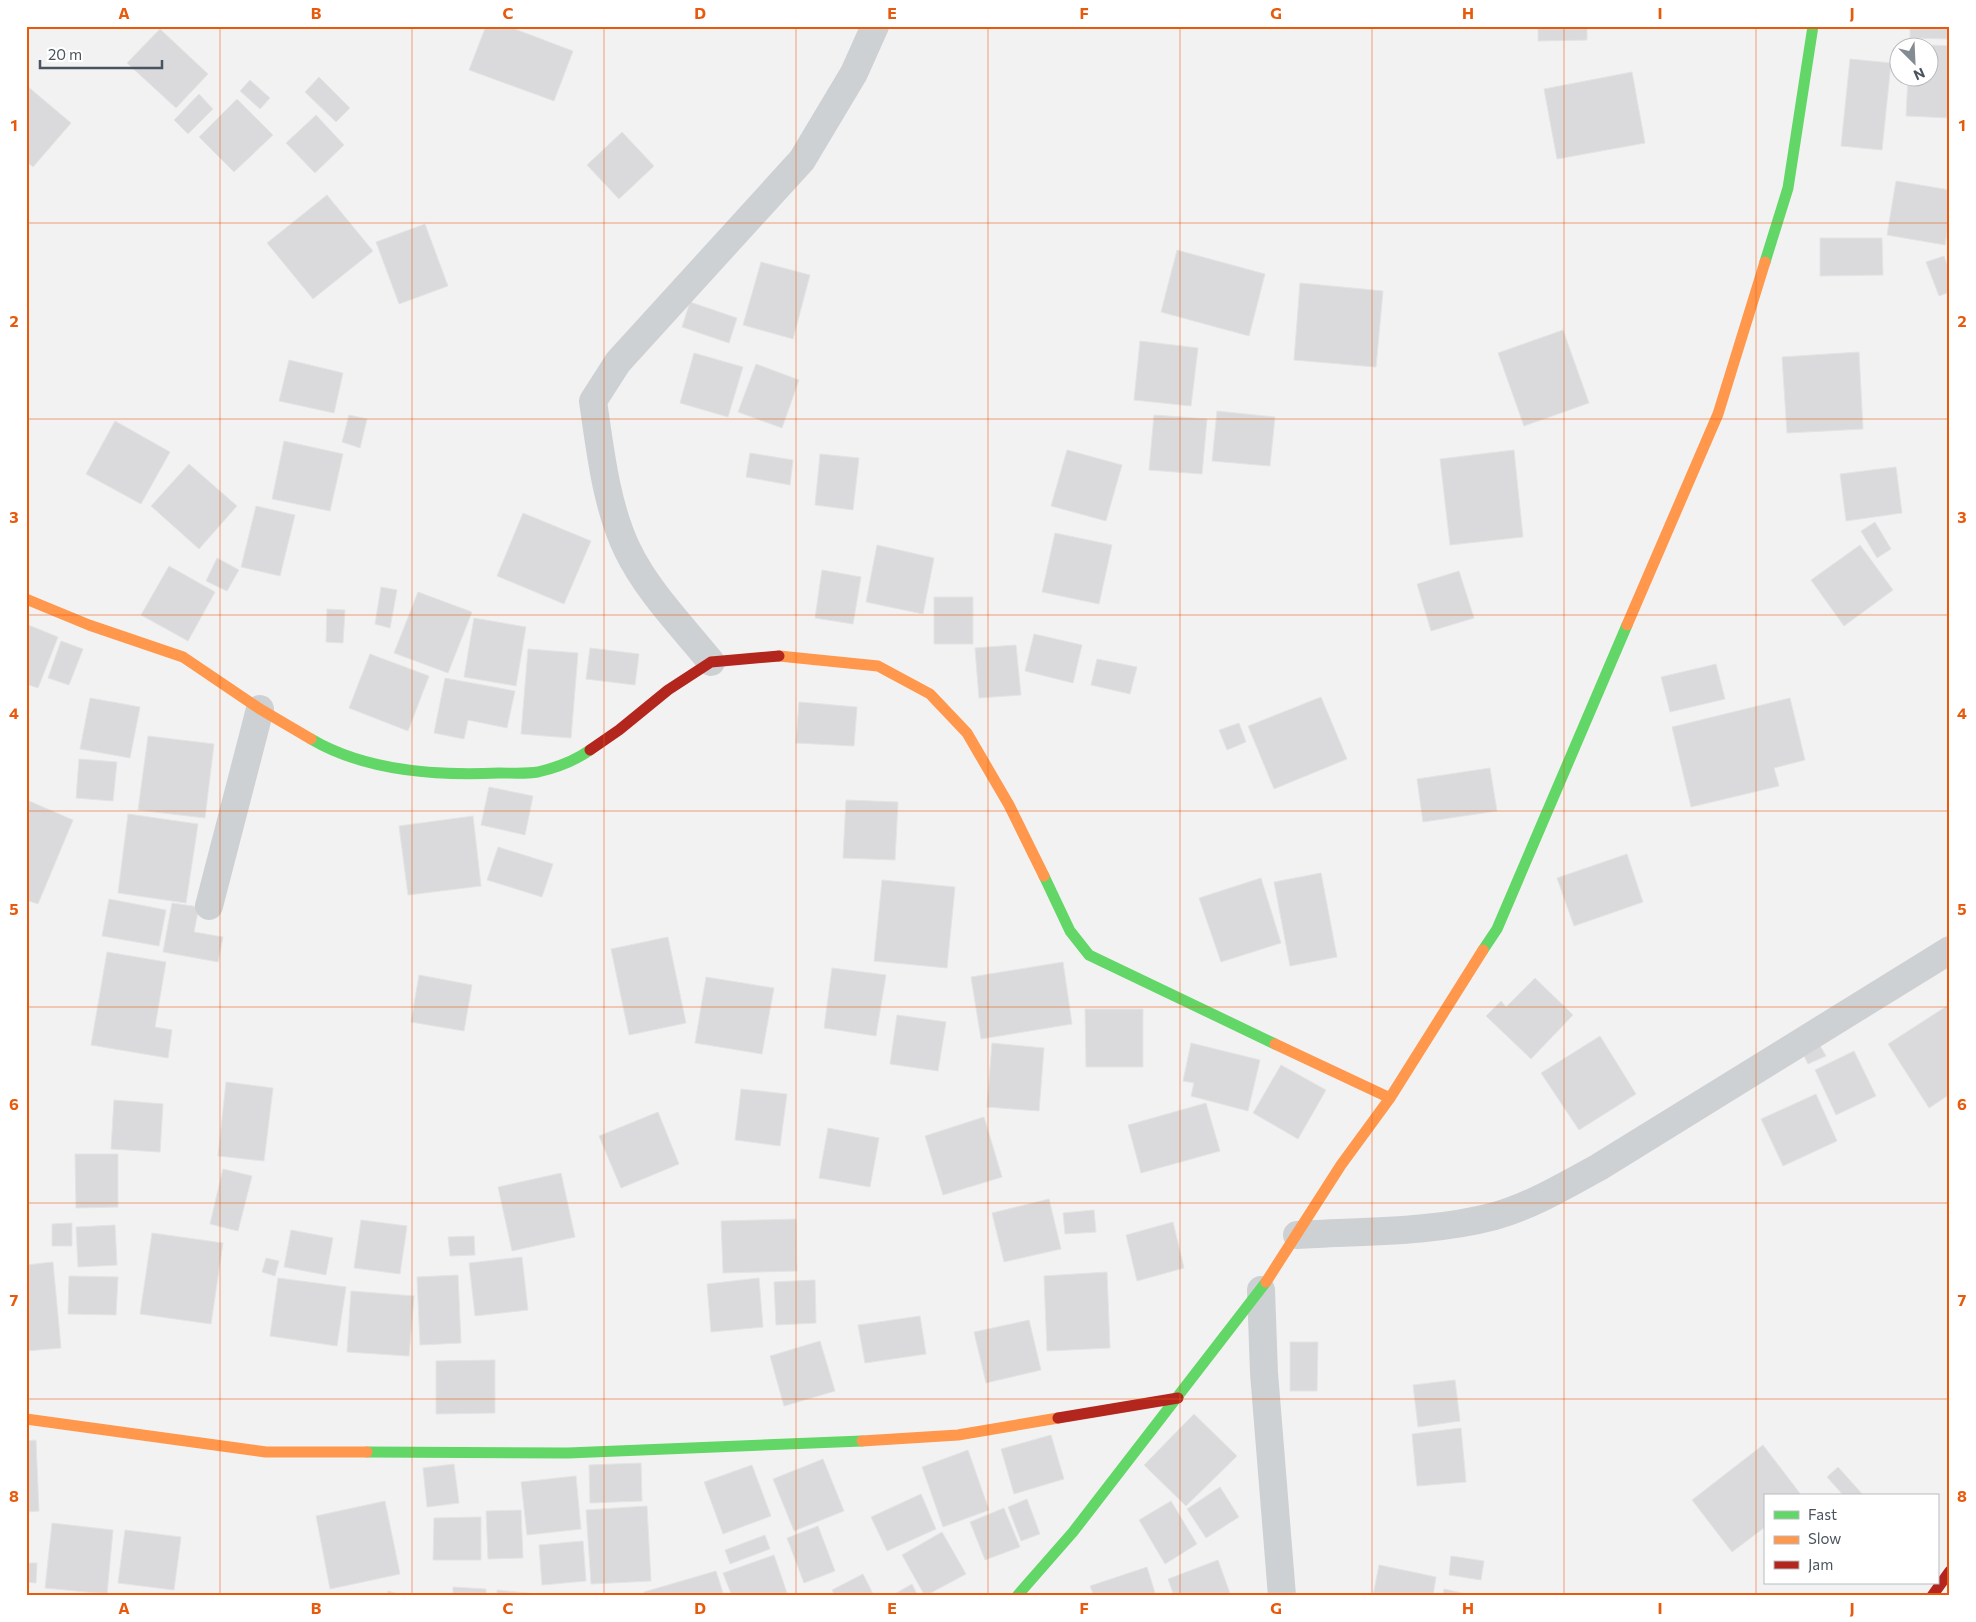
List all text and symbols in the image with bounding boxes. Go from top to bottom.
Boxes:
text: A [118,3,130,22]
text: B [311,3,322,22]
text: C [503,3,514,22]
text: D [694,3,706,22]
text: E [887,3,897,22]
text: F [1079,3,1089,22]
text: G [1270,3,1282,22]
text: H [1462,3,1474,22]
text: I [1657,3,1663,22]
text: J [1849,3,1855,22]
scale bar [40,38,162,70]
north arrow [1888,38,1938,88]
text: 20 m [48,45,82,63]
text: N [1911,64,1928,84]
text: 1 [10,115,18,134]
text: 1 [1958,115,1966,134]
text: 2 [9,311,19,330]
text: 2 [1957,311,1967,330]
text: 3 [9,507,19,526]
text: 3 [1957,507,1967,526]
text: 4 [9,703,19,722]
text: 4 [1957,703,1967,722]
text: 5 [9,899,19,918]
text: 5 [1957,899,1967,918]
text: 6 [9,1094,19,1113]
text: 6 [1957,1094,1967,1113]
text: 7 [10,1290,19,1309]
text: 7 [1958,1290,1967,1309]
text: 8 [9,1486,19,1505]
text: 8 [1957,1486,1967,1505]
legend [1764,1494,1938,1584]
text: Fast [1808,1505,1837,1523]
text: Slow [1808,1529,1841,1547]
text: Jam [1808,1555,1833,1573]
text: A [118,1598,130,1617]
text: B [311,1598,322,1617]
text: C [503,1598,514,1617]
text: D [694,1598,706,1617]
text: E [887,1598,897,1617]
text: F [1079,1598,1089,1617]
text: G [1270,1598,1282,1617]
text: H [1462,1598,1474,1617]
text: I [1657,1598,1663,1617]
text: J [1849,1598,1855,1617]

